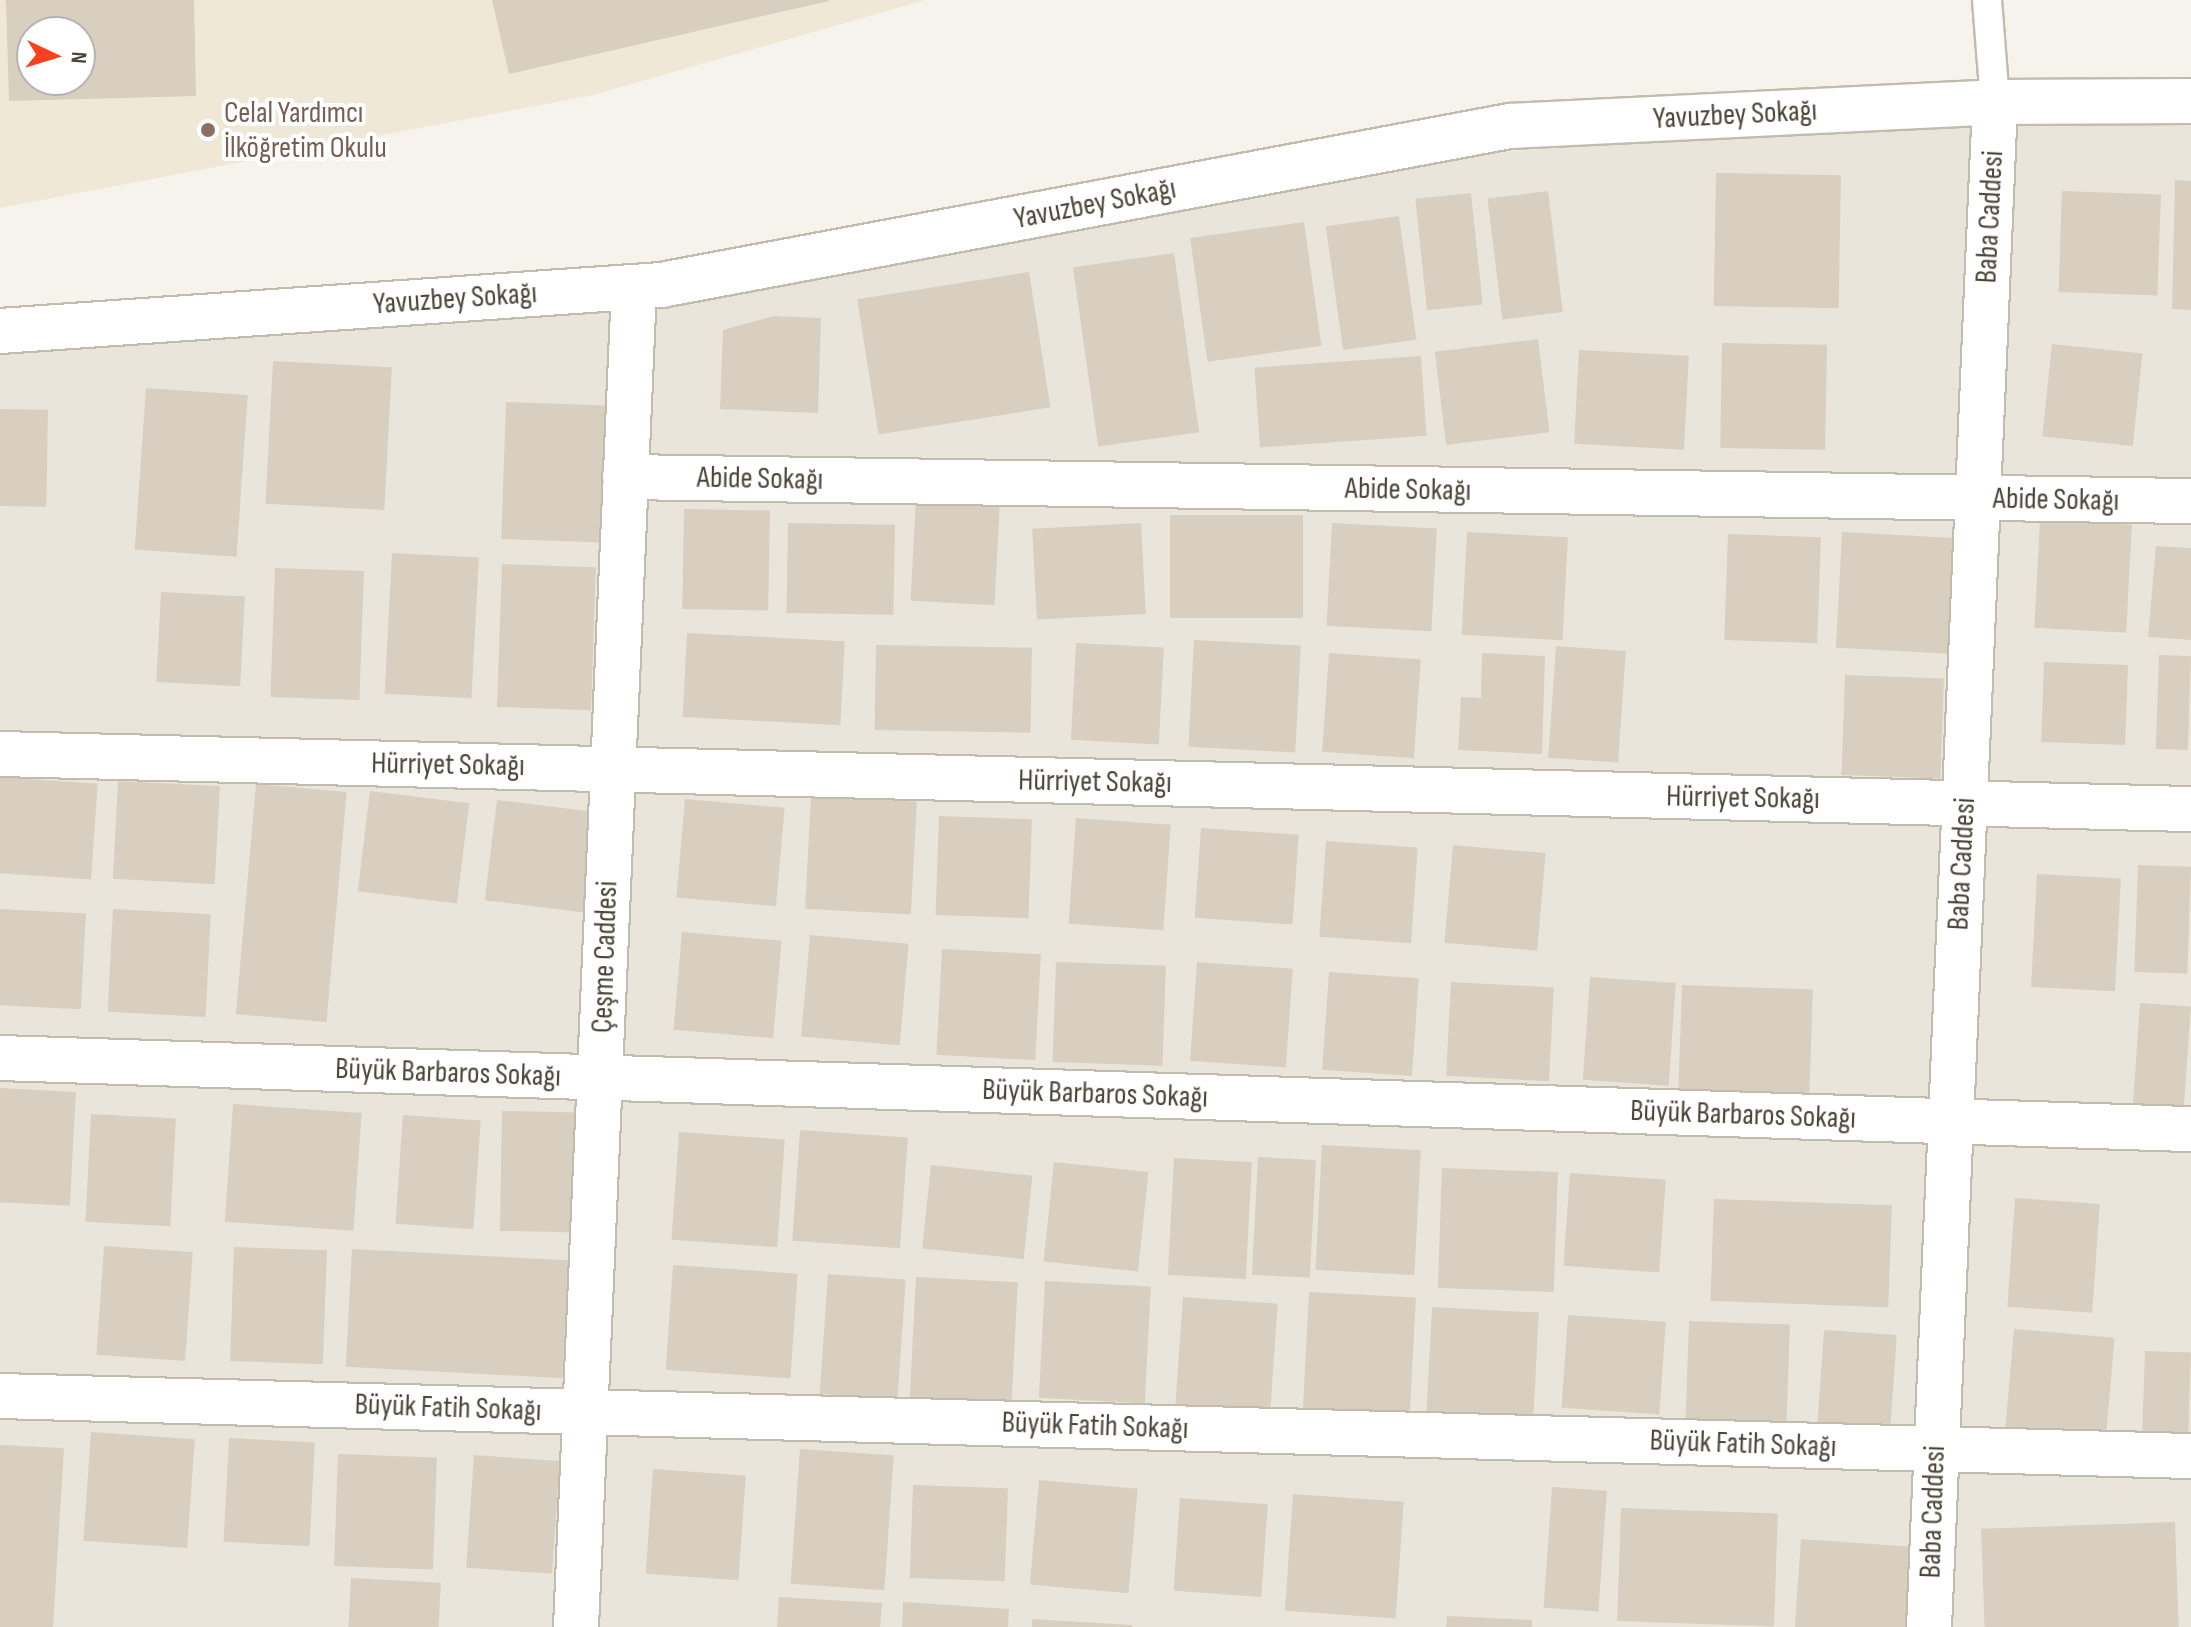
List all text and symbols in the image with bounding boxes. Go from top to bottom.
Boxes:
north arrow [16,16,96,96]
text: N [65,51,92,64]
street label: Yavuzbey Sokağı [1652,93,1818,137]
place label: Celal Yardımcı İlköğretim Okulu [224,95,387,166]
marker: Celal Yardımcı İlköğretim Okulu [199,121,217,139]
street label: Baba Caddesi [1969,150,2011,284]
street label: Yavuzbey Sokağı [1011,171,1179,237]
street label: Yavuzbey Sokağı [372,275,538,323]
street label: Abide Sokağı [696,460,824,498]
street label: Abide Sokağı [1344,471,1472,509]
street label: Abide Sokağı [1992,481,2120,519]
street label: Hürriyet Sokağı [371,746,525,784]
street label: Hürriyet Sokağı [1018,763,1172,801]
street label: Hürriyet Sokağı [1666,779,1820,817]
street label: Baba Caddesi [1941,797,1983,931]
street label: Çeşme Caddesi [584,880,626,1034]
street label: Büyük Barbaros Sokağı [335,1051,561,1095]
street label: Büyük Barbaros Sokağı [982,1072,1208,1116]
street label: Büyük Barbaros Sokağı [1630,1093,1856,1137]
street label: Büyük Fatih Sokağı [354,1387,542,1429]
street label: Büyük Fatih Sokağı [1001,1405,1189,1447]
street label: Büyük Fatih Sokağı [1649,1423,1837,1465]
street label: Baba Caddesi [1913,1445,1953,1579]

